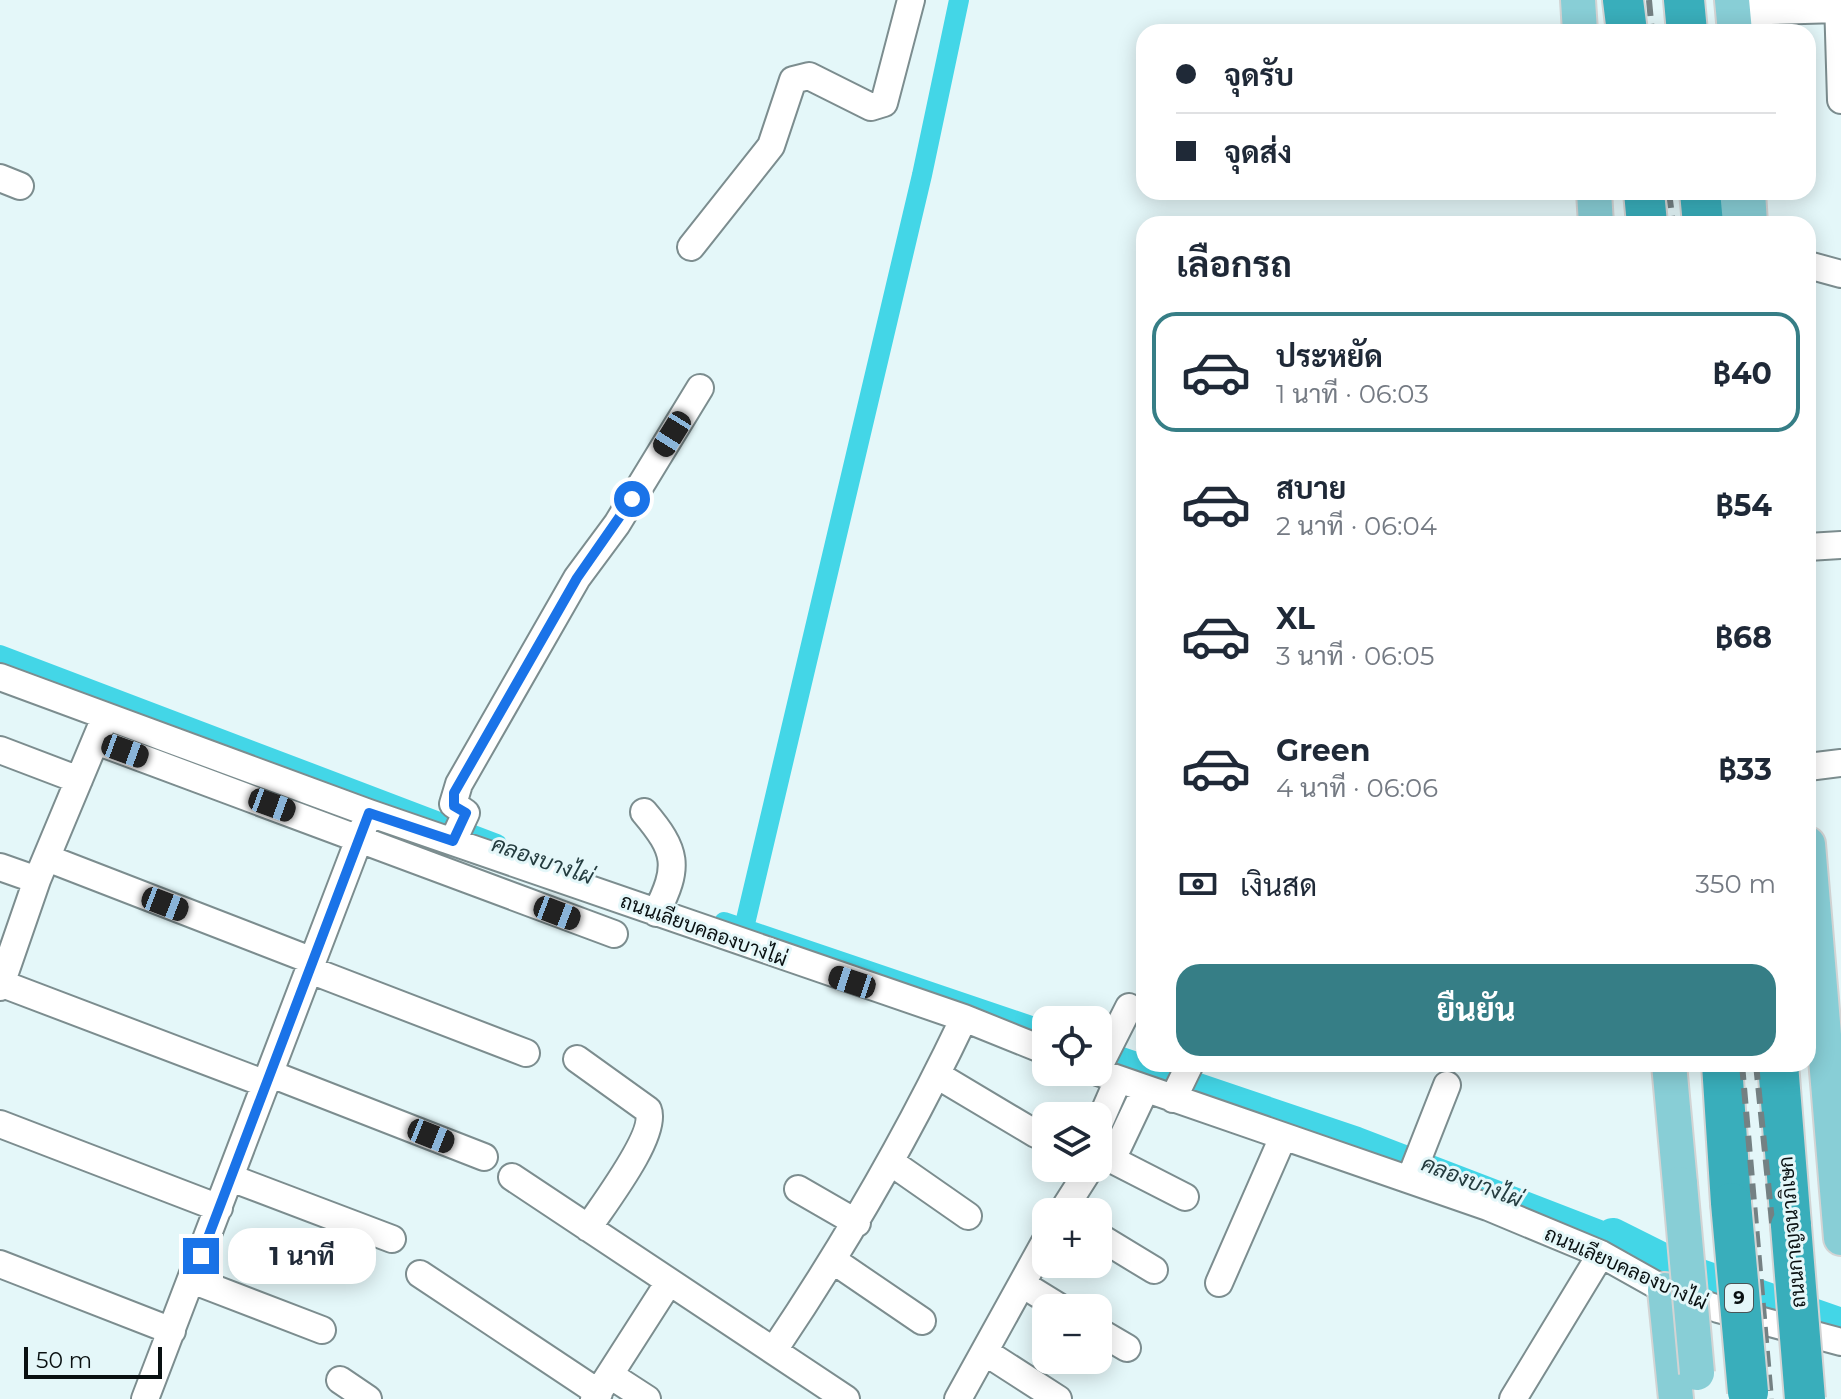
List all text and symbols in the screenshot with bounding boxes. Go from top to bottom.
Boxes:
text: จุดรับ [1224,57,1294,94]
text: จุดส่ง [1224,134,1292,171]
text: เลือกรถ [1176,242,1292,286]
icon: car [1180,336,1252,408]
text: ประหยัด [1276,338,1383,375]
text: ฿40 [1713,355,1772,392]
text: 1 นาที · 06:03 [1276,378,1429,410]
car [649,407,695,461]
icon: car [1180,468,1252,540]
text: สบาย [1276,470,1346,507]
route start [614,481,650,517]
text: ฿54 [1715,487,1772,524]
text: 2 นาที · 06:04 [1276,510,1437,542]
icon: car [1180,600,1252,672]
text: XL [1276,600,1315,637]
text: ฿68 [1715,619,1772,656]
text: 3 นาที · 06:05 [1276,640,1434,672]
car [98,732,152,770]
icon: car [1180,732,1252,804]
text: Green [1276,732,1370,769]
text: ฿33 [1719,751,1772,788]
text: 4 นาที · 06:06 [1276,772,1438,804]
car [245,786,299,824]
water label: คลองบางไผ่ [488,829,599,891]
icon: cash [1176,862,1220,906]
text: เงินสด [1240,867,1317,904]
text: 350 m [1695,868,1776,900]
car [138,884,192,924]
street label: ถนนเลียบคลองบางไผ่ [617,888,791,971]
car [530,893,584,933]
car [825,963,879,1001]
button: ยืนยัน [1176,964,1776,1056]
map controls [1032,1006,1112,1374]
button: locate [1032,1006,1112,1086]
button: layers [1032,1102,1112,1182]
car [404,1116,458,1156]
water label: คลองบางไผ่ [1417,1149,1527,1213]
street label: ถนนกาญจนาภิเษก [1773,1155,1811,1309]
button: + [1032,1198,1112,1278]
street label: ถนนเลียบคลองบางไผ่ [1541,1220,1712,1315]
callout: 1 นาที [229,1228,377,1284]
route end [183,1238,219,1274]
text: 1 นาที [269,1240,335,1272]
road number: 9 [1725,1284,1753,1312]
button: − [1032,1294,1112,1374]
scale bar [24,1343,162,1379]
text: 50 m [36,1347,92,1374]

